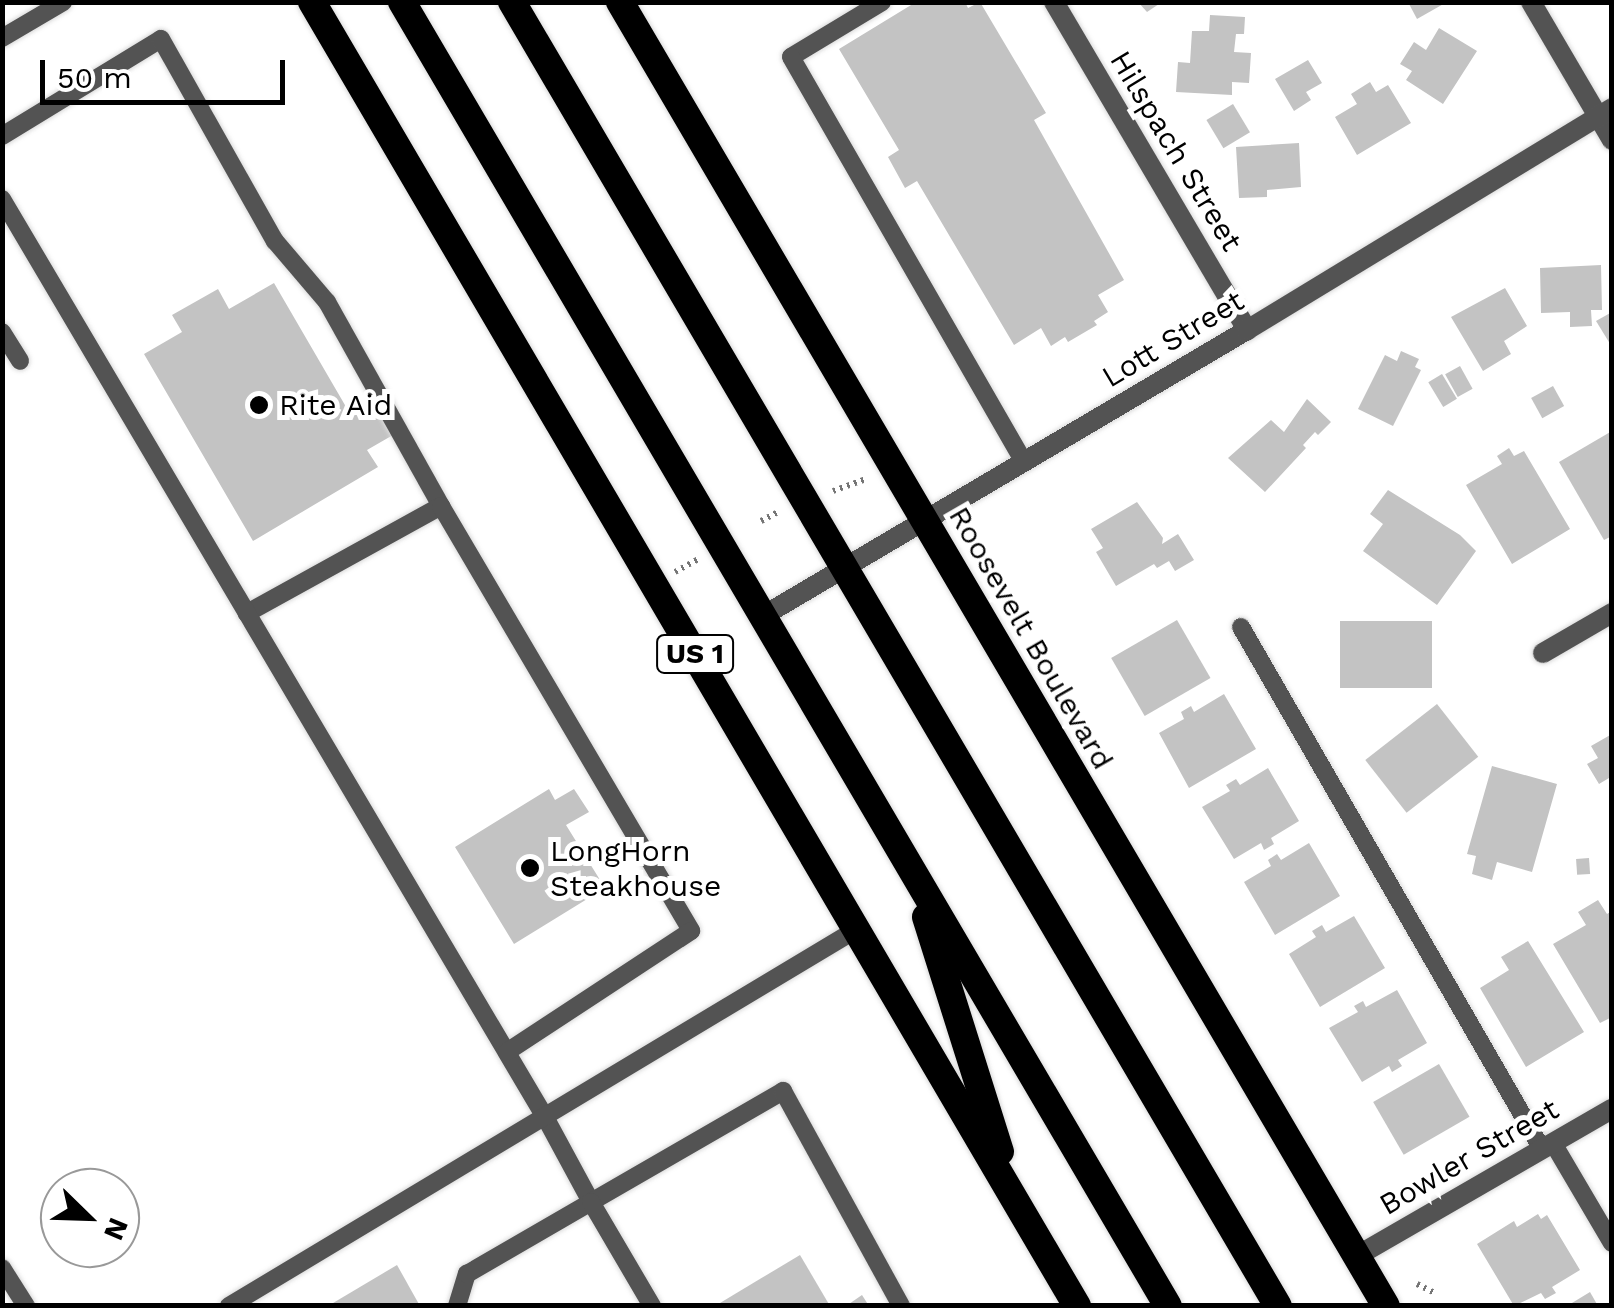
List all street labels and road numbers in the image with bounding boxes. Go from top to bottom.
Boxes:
street label: Hilspach Street [1102,45,1250,257]
street label: Lott Street [1096,283,1250,395]
street label: Roosevelt Boulevard [941,500,1121,776]
road number: US 1 [655,631,735,677]
street label: Bowler Street [1373,1091,1565,1223]

